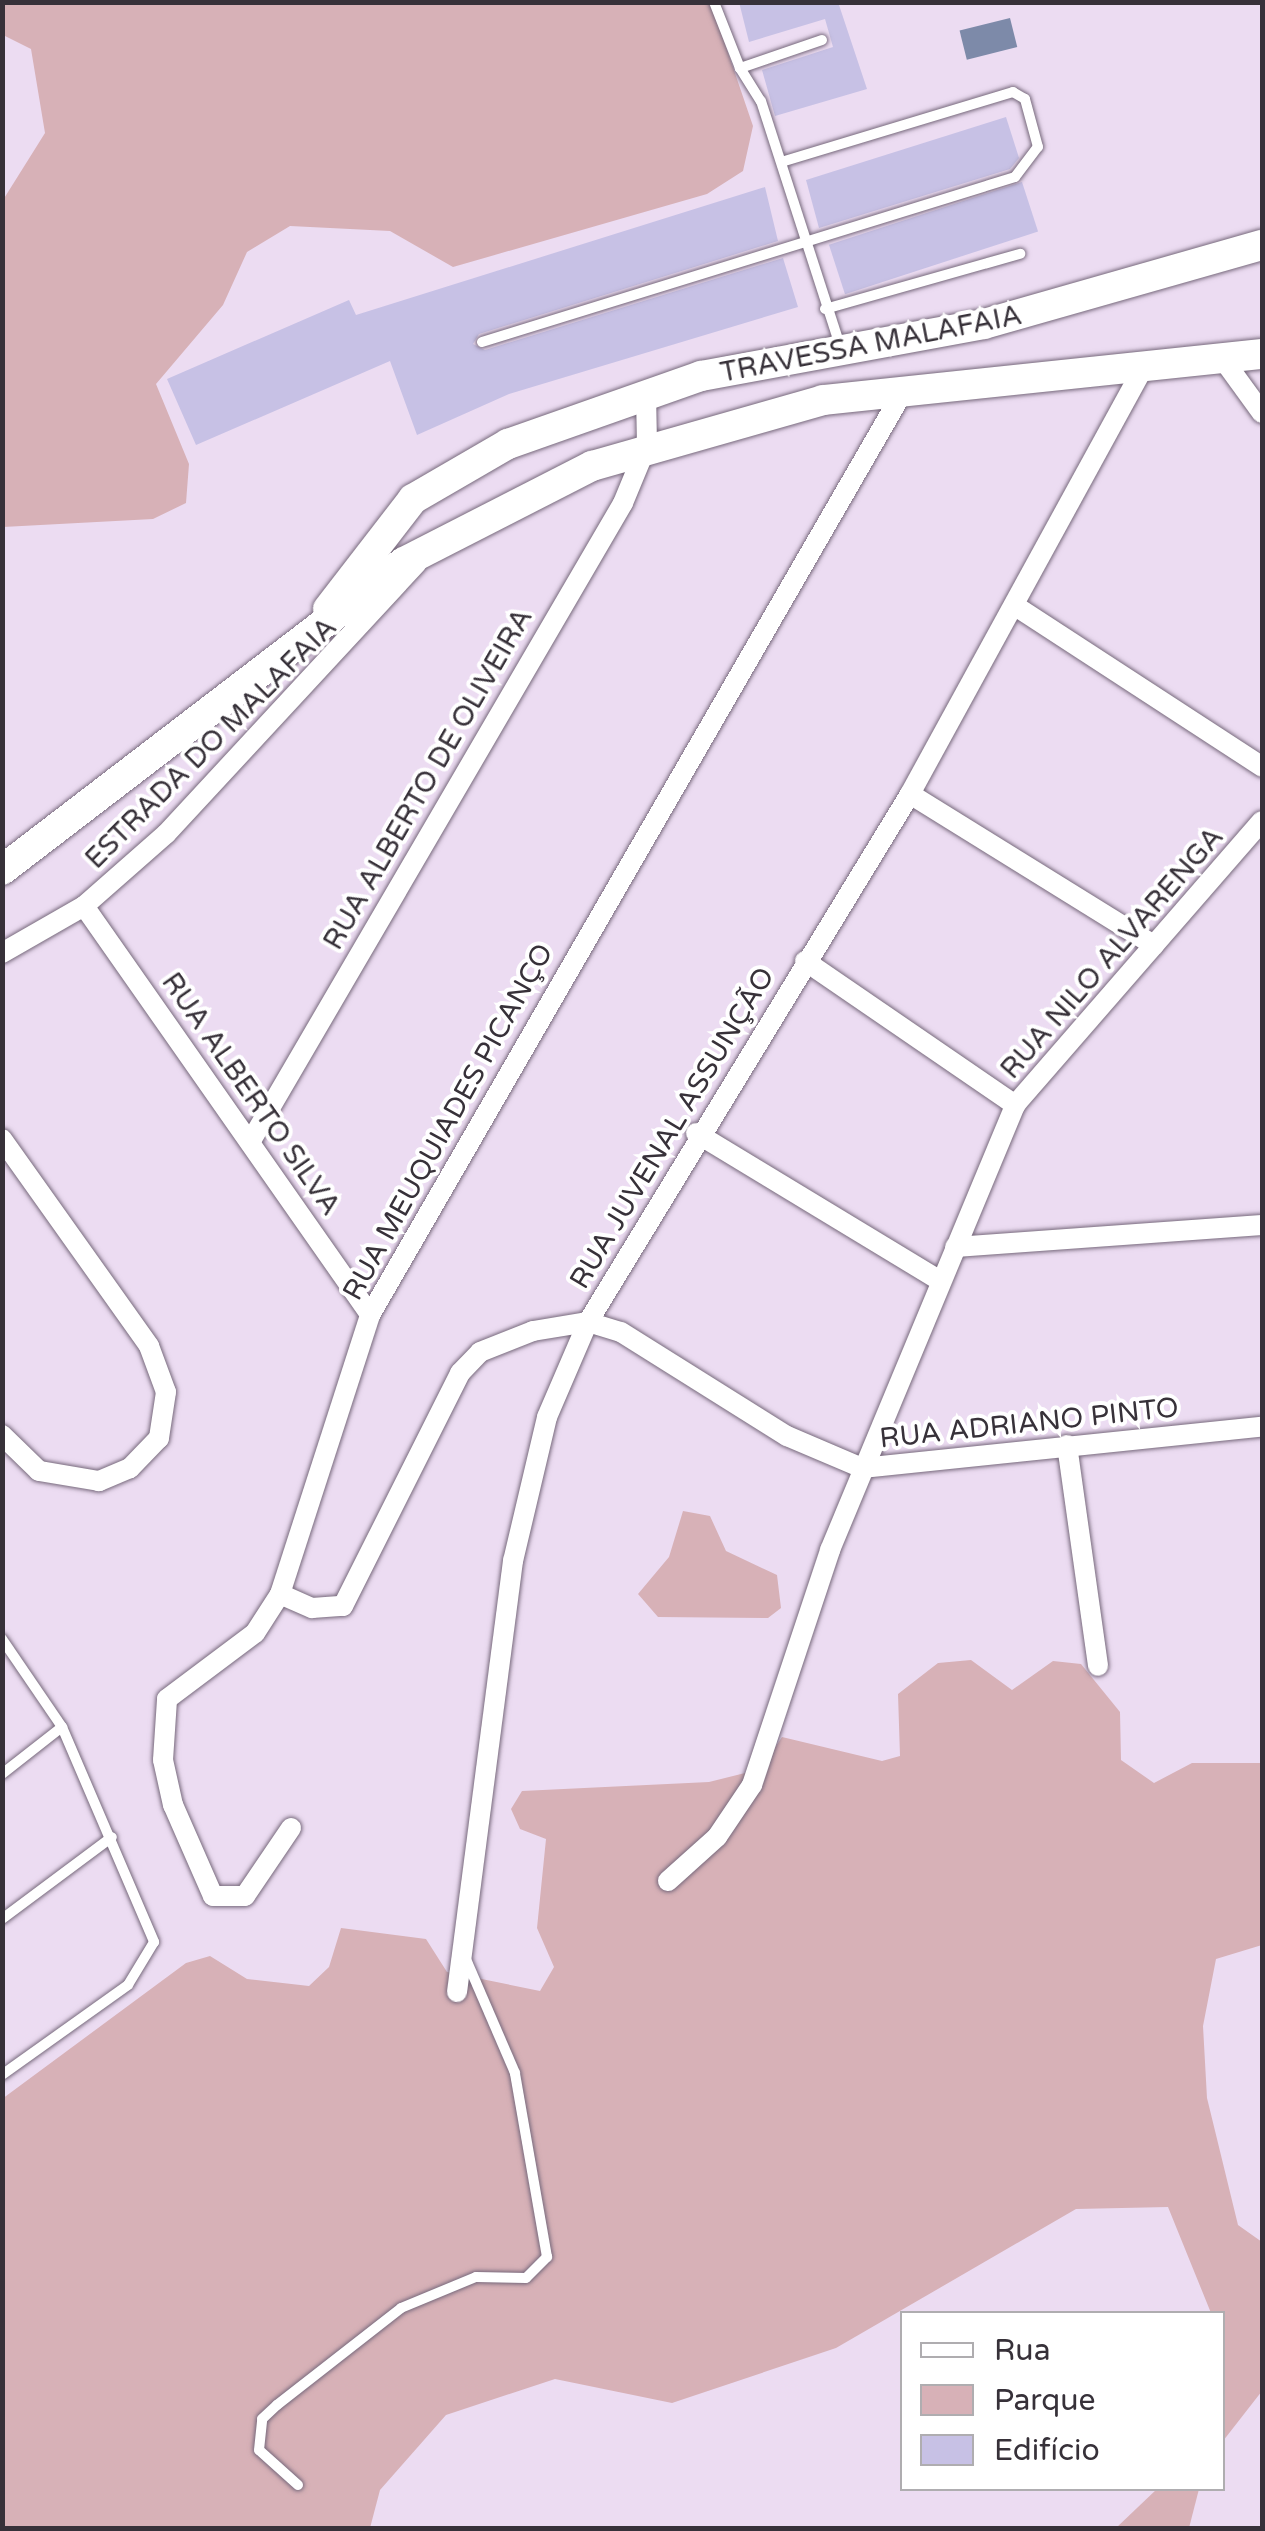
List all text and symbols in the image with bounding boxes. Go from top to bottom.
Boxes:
street label: TRAVESSA MALAFAIA [717,298,1025,390]
street label: RUA ALBERTO DE OLIVEIRA [316,602,540,956]
street label: ESTRADA DO MALAFAIA [78,610,344,876]
street label: RUA NILO ALVARENGA [994,820,1230,1086]
street label: RUA MEUQUIADES PICANÇO [336,938,560,1306]
street label: RUA JUVENAL ASSUNÇÃO [563,961,781,1295]
street label: RUA ALBERTO SILVA [155,966,347,1222]
street label: RUA ADRIANO PINTO [878,1391,1180,1455]
legend [900,2311,1225,2491]
text: Rua [994,2332,1051,2369]
text: Parque [994,2382,1095,2419]
text: Edifício [994,2432,1100,2469]

